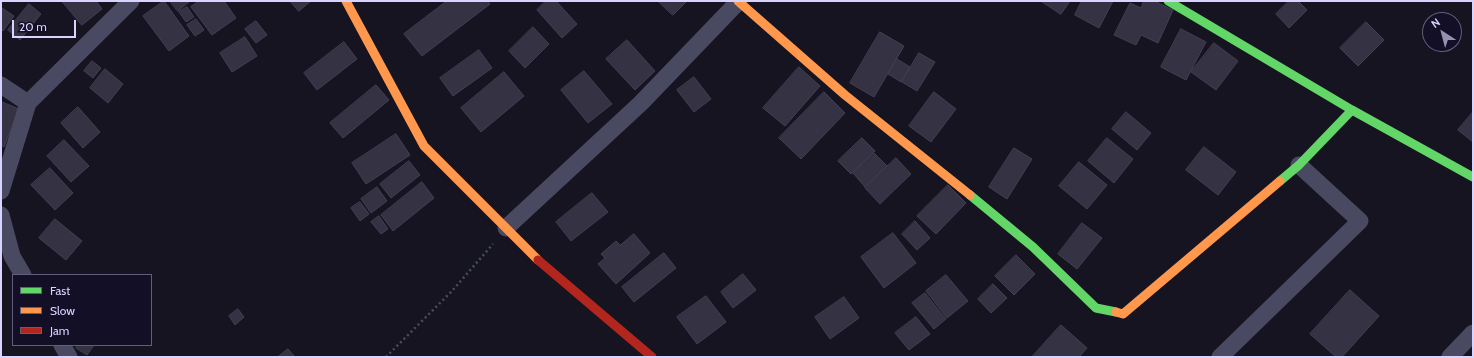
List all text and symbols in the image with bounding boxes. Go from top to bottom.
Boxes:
scale bar [14,12,78,38]
north arrow [1422,12,1462,52]
text: N [1428,15,1443,31]
text: 20 m [19,19,47,34]
legend [12,274,152,346]
text: Fast [50,283,70,298]
text: Slow [50,303,75,318]
text: Jam [50,323,69,338]

